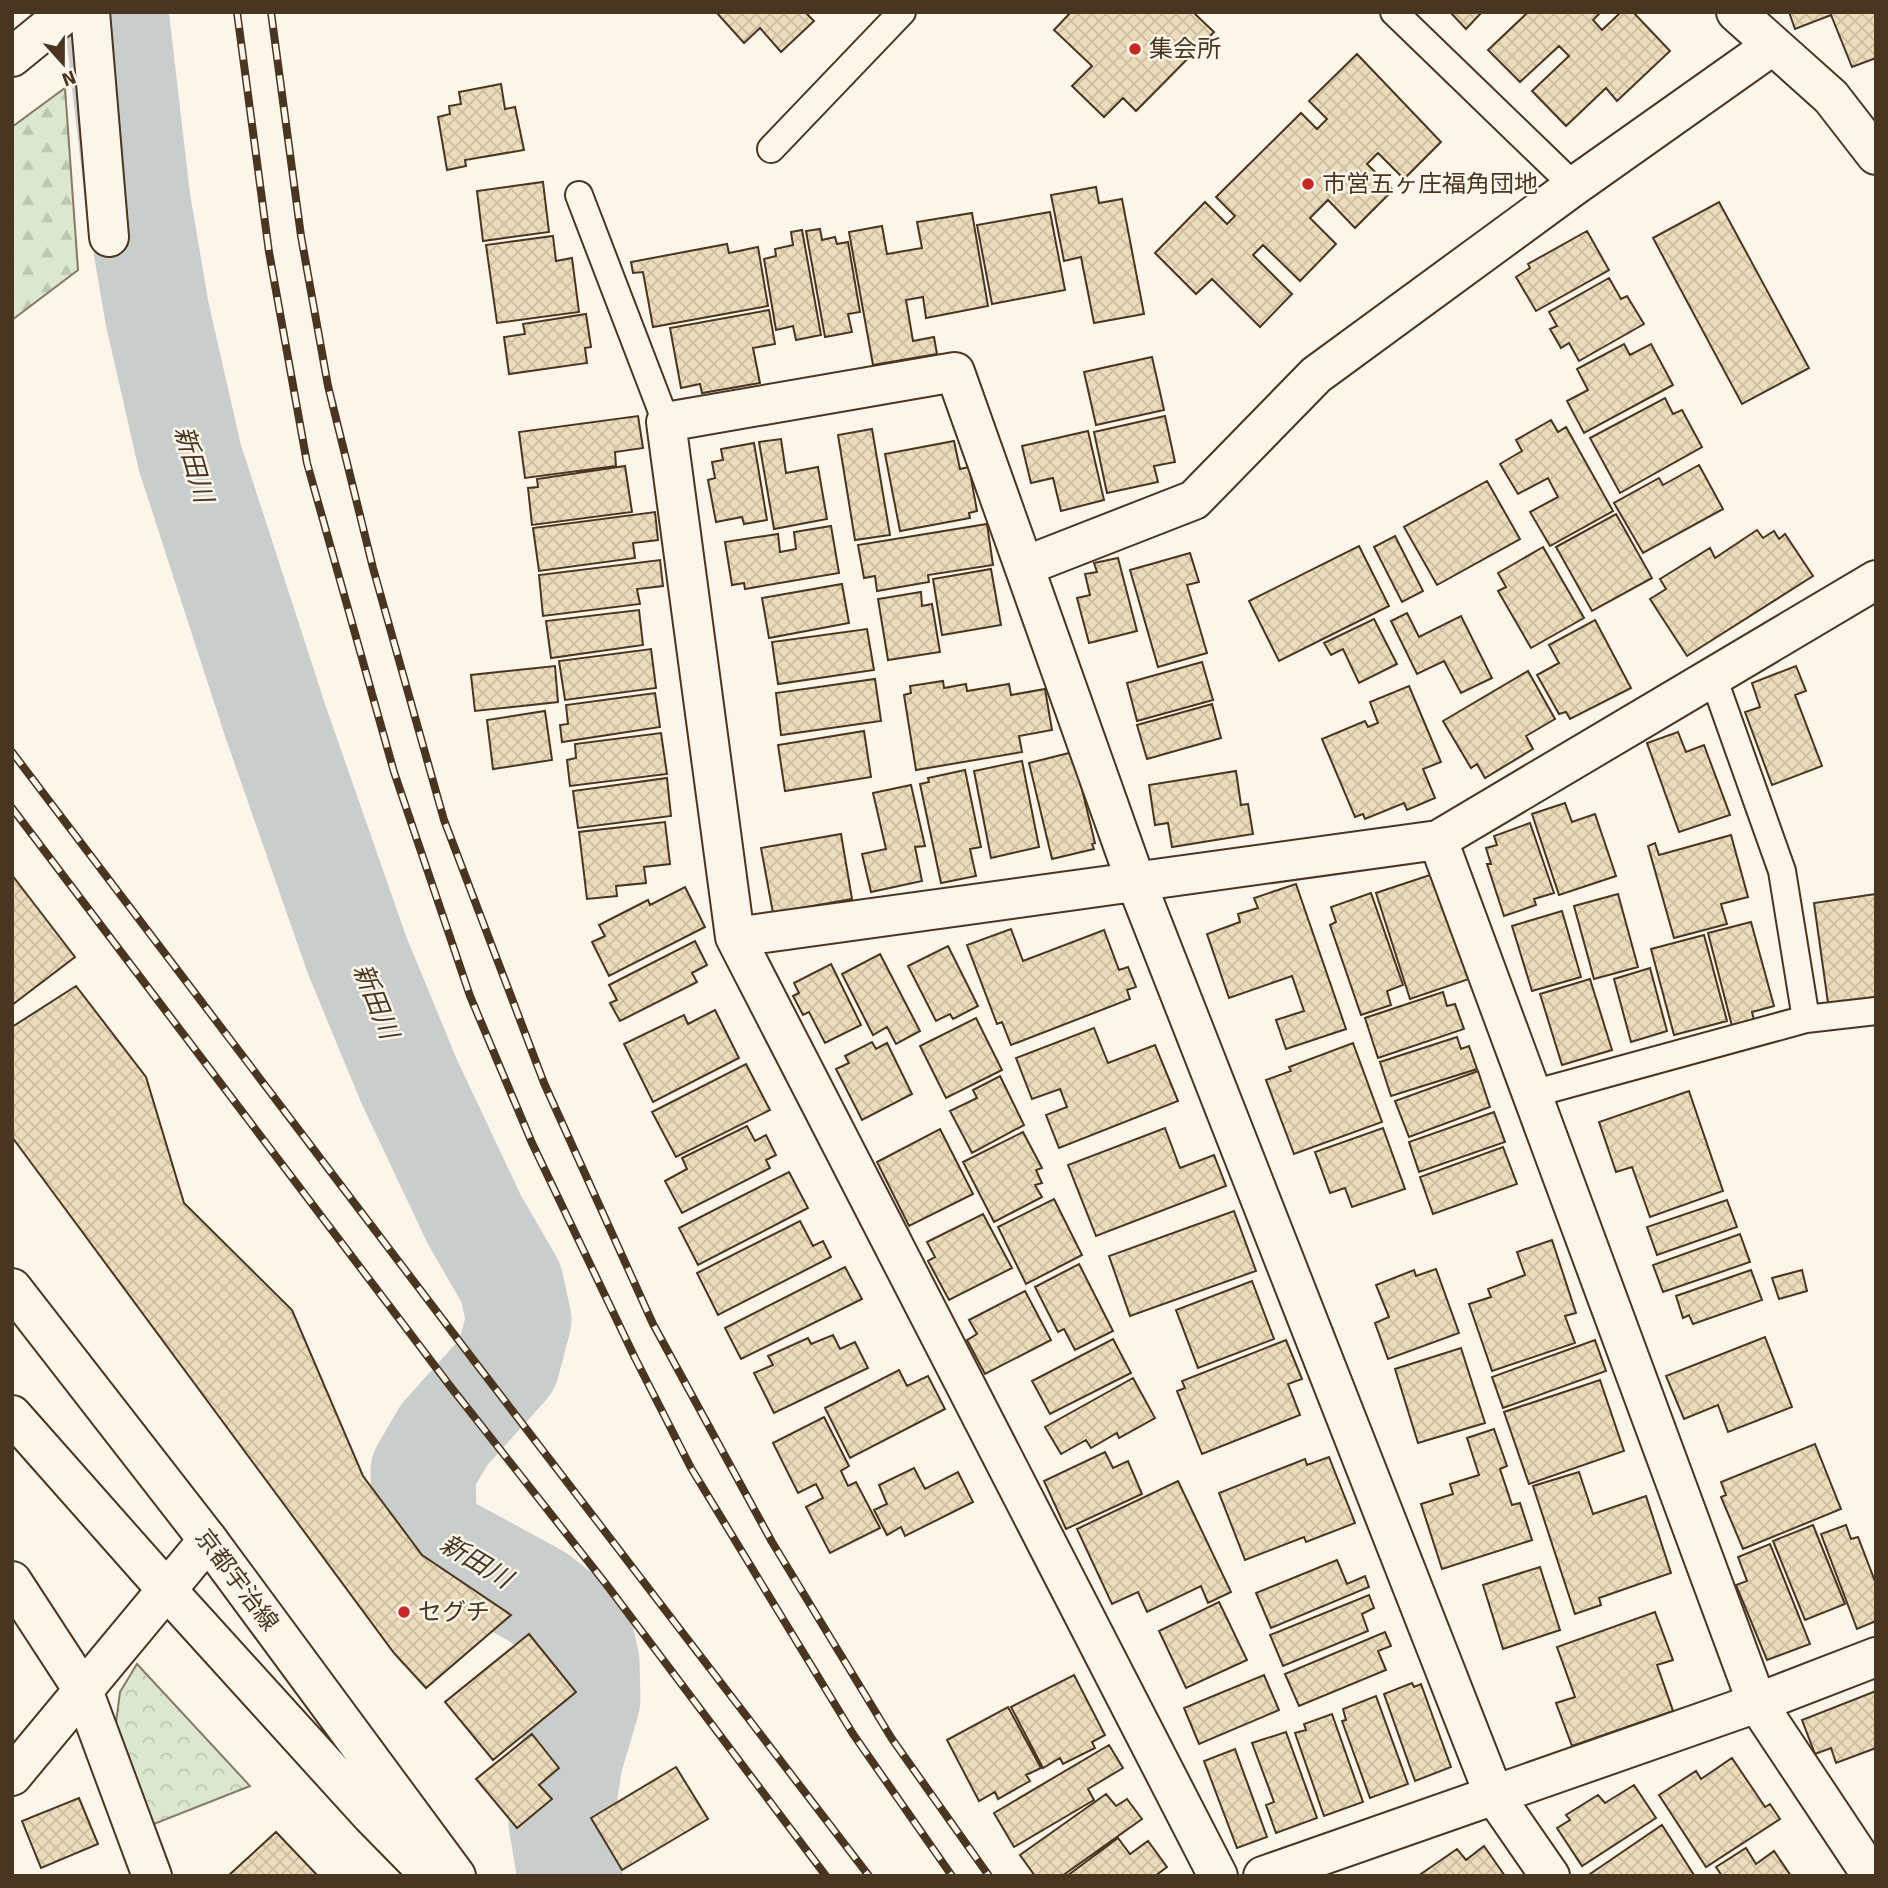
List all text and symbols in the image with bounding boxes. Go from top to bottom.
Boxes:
north arrow [28,28,98,98]
place label: 集会所 [1149,34,1221,64]
marker: 集会所 [1127,41,1143,57]
text: N [58,64,79,92]
place label: 市営五ヶ庄福角団地 [1322,169,1538,199]
marker: 市営五ヶ庄福角団地 [1300,176,1316,192]
water label: 新田川 [167,422,220,509]
water label: 新田川 [346,959,406,1046]
street label: 京都宇治線 [189,1523,285,1637]
water label: 新田川 [434,1528,520,1597]
place label: セグチ [418,1597,490,1627]
marker: セグチ [396,1604,412,1620]

